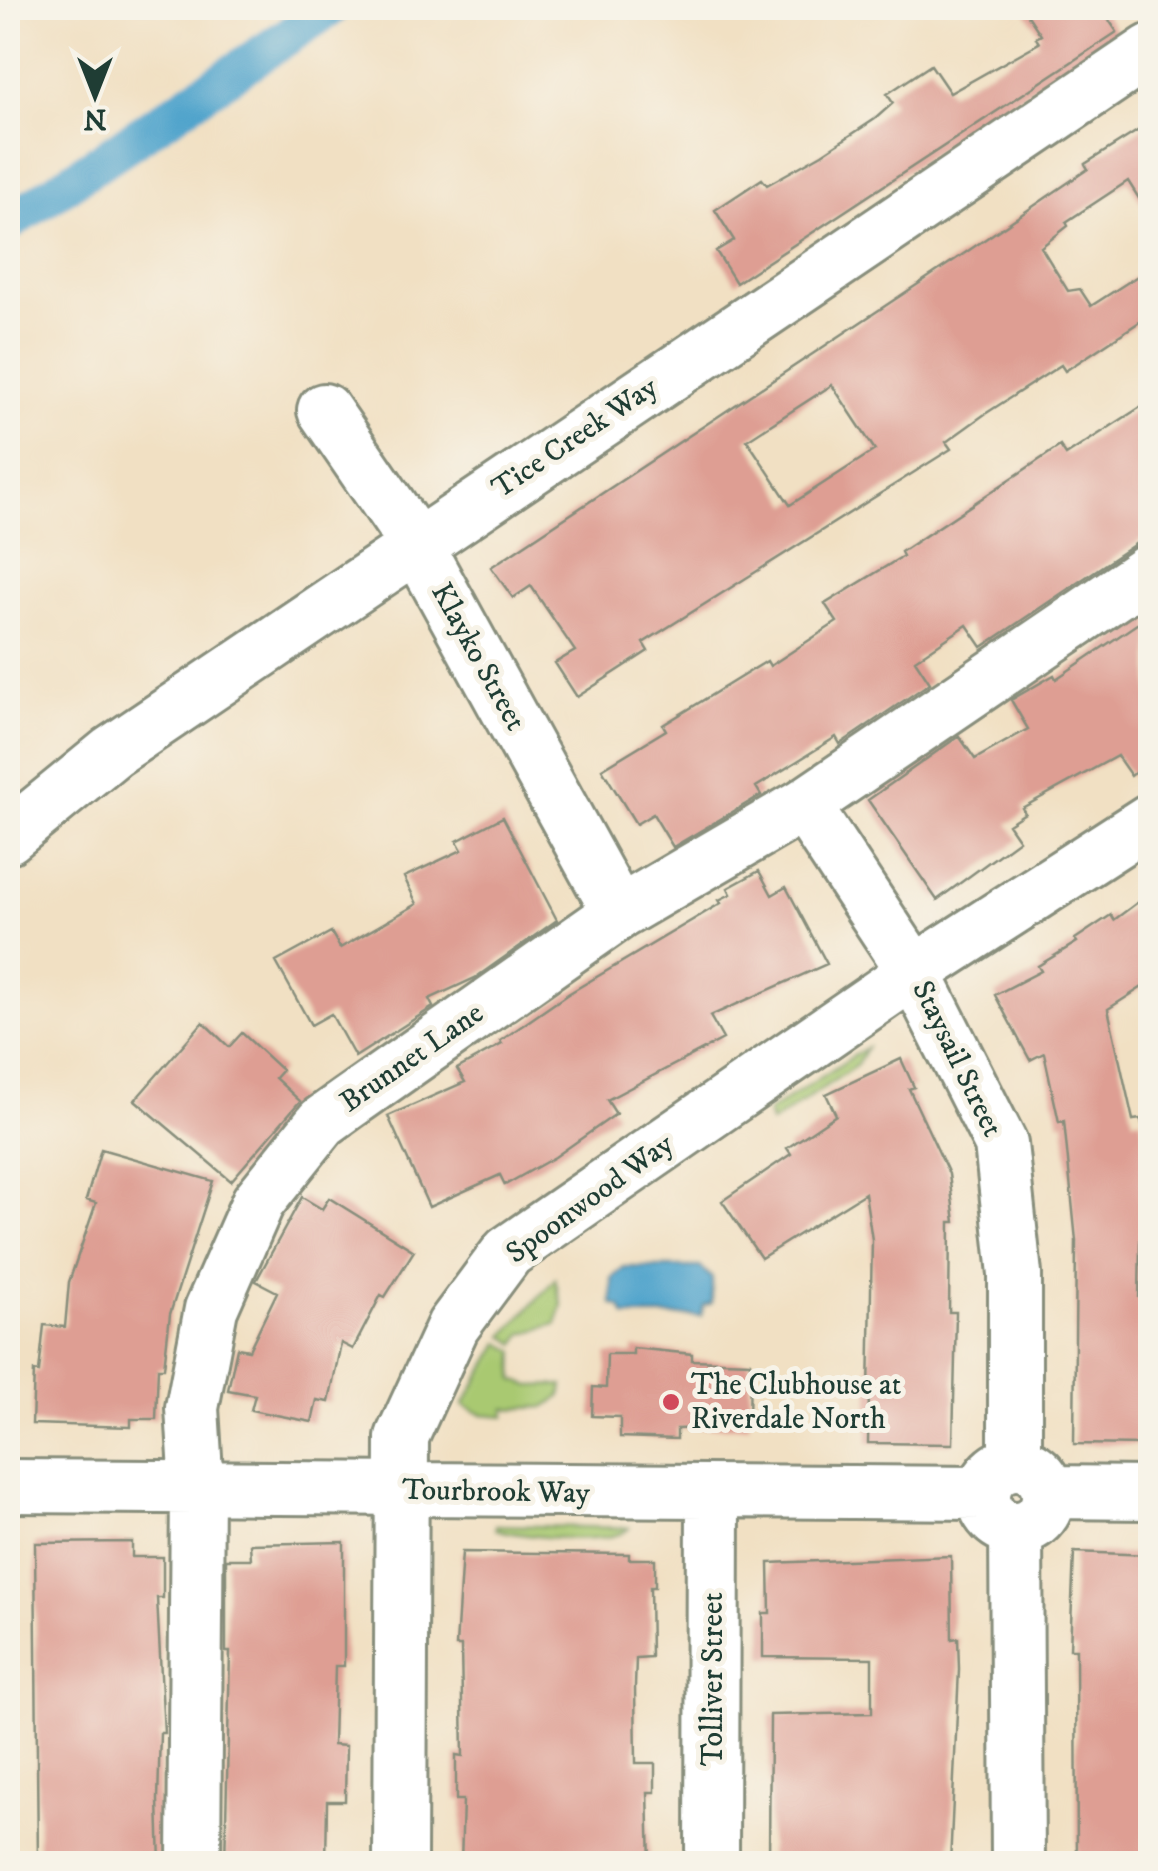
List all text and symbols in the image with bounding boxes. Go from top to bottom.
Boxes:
north arrow [45,45,145,145]
text: N [83,101,106,136]
street label: Tice Creek Way [485,369,665,507]
street label: Klayko Street [422,577,534,737]
street label: Staysail Street [903,975,1011,1143]
street label: Brunnet Lane [333,995,491,1121]
street label: Spoonwood Way [499,1125,681,1272]
place label: The Clubhouse at Riverdale North [691,1367,901,1438]
marker: The Clubhouse at Riverdale North [660,1391,682,1413]
street label: Tourbrook Way [402,1472,591,1512]
street label: Tolliver Street [695,1592,732,1766]

